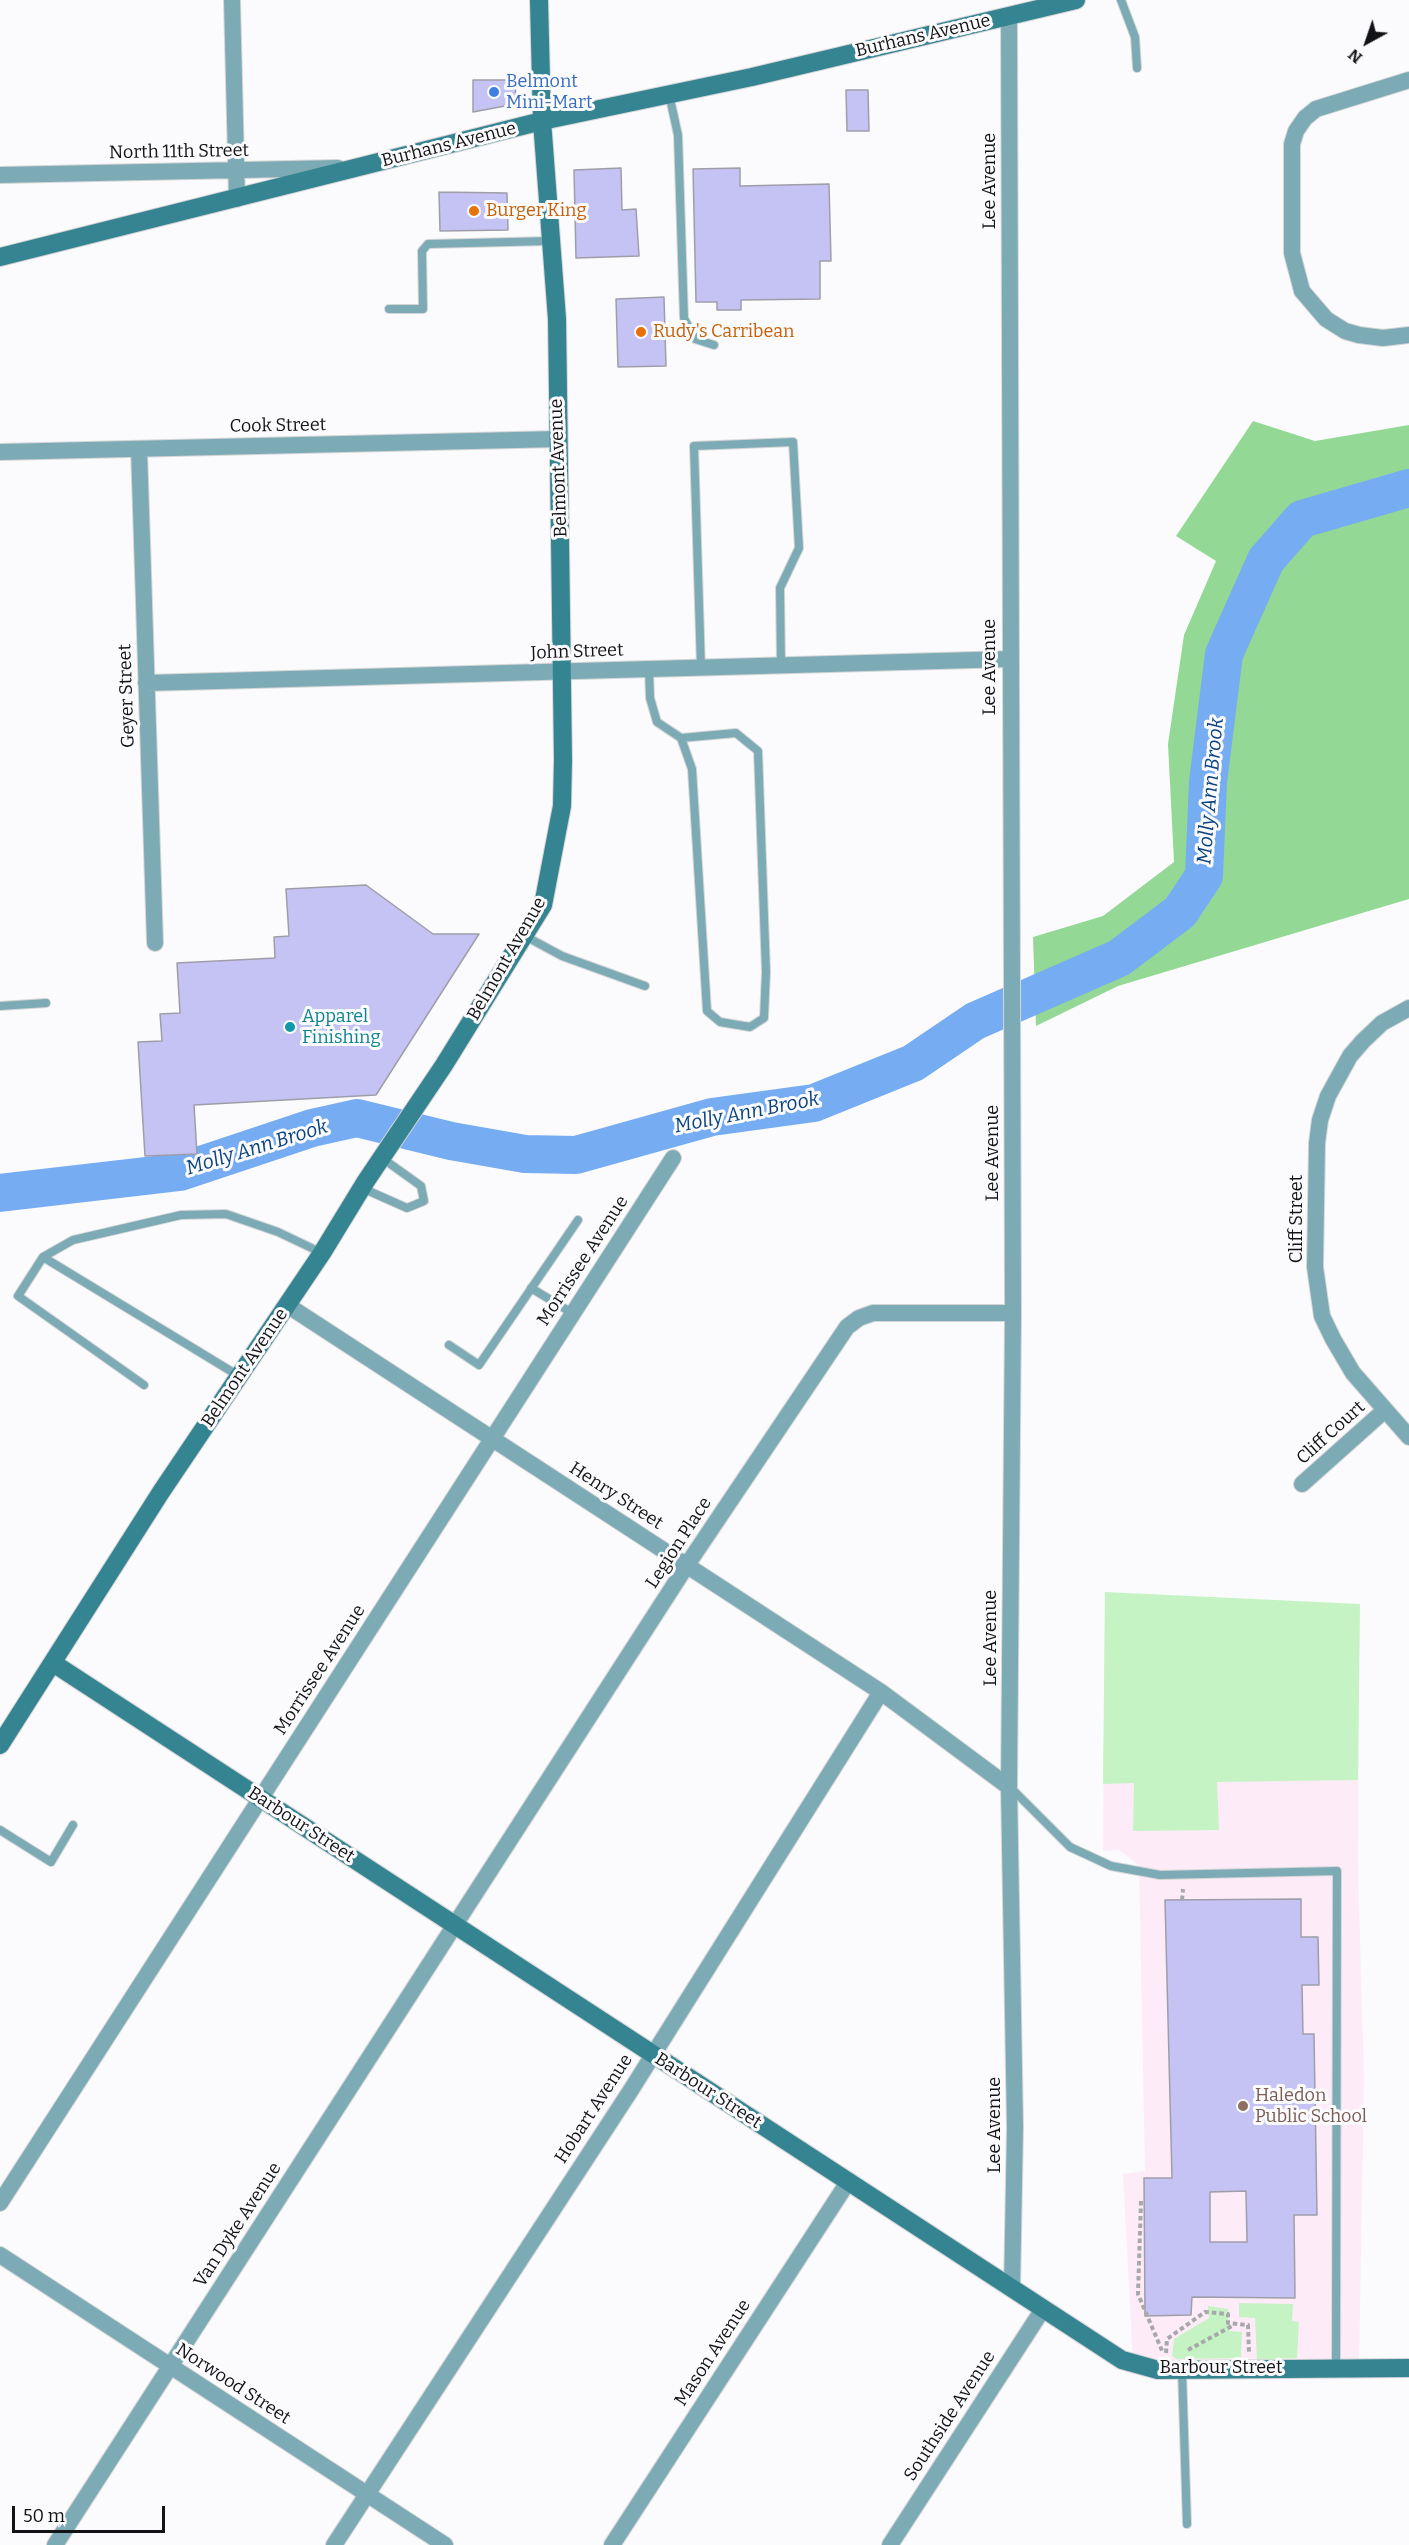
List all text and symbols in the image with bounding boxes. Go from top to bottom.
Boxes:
street label: Burhans Avenue [853,10,993,62]
north arrow [1337,12,1397,72]
text: N [1344,45,1366,67]
place label: Belmont Mini-Mart [506,71,592,113]
marker: Belmont Mini-Mart [487,85,501,99]
street label: Burhans Avenue [379,118,519,172]
street label: Lee Avenue [979,133,1001,229]
street label: North 11th Street [109,140,249,164]
place label: Burger King [486,200,587,222]
marker: Burger King [467,204,481,218]
place label: Rudy's Carribean [653,321,795,343]
marker: Rudy's Carribean [634,325,648,339]
street label: Belmont Avenue [546,398,572,538]
street label: Cook Street [230,414,326,438]
street label: Lee Avenue [979,619,1001,715]
street label: John Street [530,640,624,664]
street label: Geyer Street [114,644,140,748]
water label: Molly Ann Brook [1193,717,1229,865]
street label: Belmont Avenue [463,894,551,1024]
place label: Apparel Finishing [302,1006,381,1048]
marker: Apparel Finishing [283,1020,297,1034]
water label: Molly Ann Brook [673,1087,821,1139]
street label: Lee Avenue [982,1105,1004,1201]
water label: Molly Ann Brook [183,1115,331,1181]
street label: Cliff Street [1286,1175,1308,1263]
street label: Morrissee Avenue [533,1192,633,1330]
street label: Belmont Avenue [197,1304,293,1432]
street label: Cliff Court [1292,1397,1370,1469]
street label: Henry Street [565,1458,667,1534]
street label: Legion Place [642,1493,716,1593]
street label: Lee Avenue [980,1590,1002,1686]
street label: Morrissee Avenue [270,1601,370,1739]
street label: Barbour Street [244,1782,358,1868]
street label: Barbour Street [651,2048,765,2134]
street label: Hobart Avenue [551,2050,637,2168]
street label: Lee Avenue [984,2077,1006,2173]
place label: Haledon Public School [1255,2085,1367,2128]
marker: Haledon Public School [1236,2099,1250,2113]
street label: Van Dyke Avenue [190,2159,286,2291]
street label: Mason Avenue [670,2296,756,2410]
street label: Norwood Street [172,2339,294,2429]
street label: Southside Avenue [900,2347,1000,2485]
street label: Barbour Street [1160,2357,1282,2379]
scale bar [15,2494,168,2532]
text: 50 m [23,2505,65,2527]

